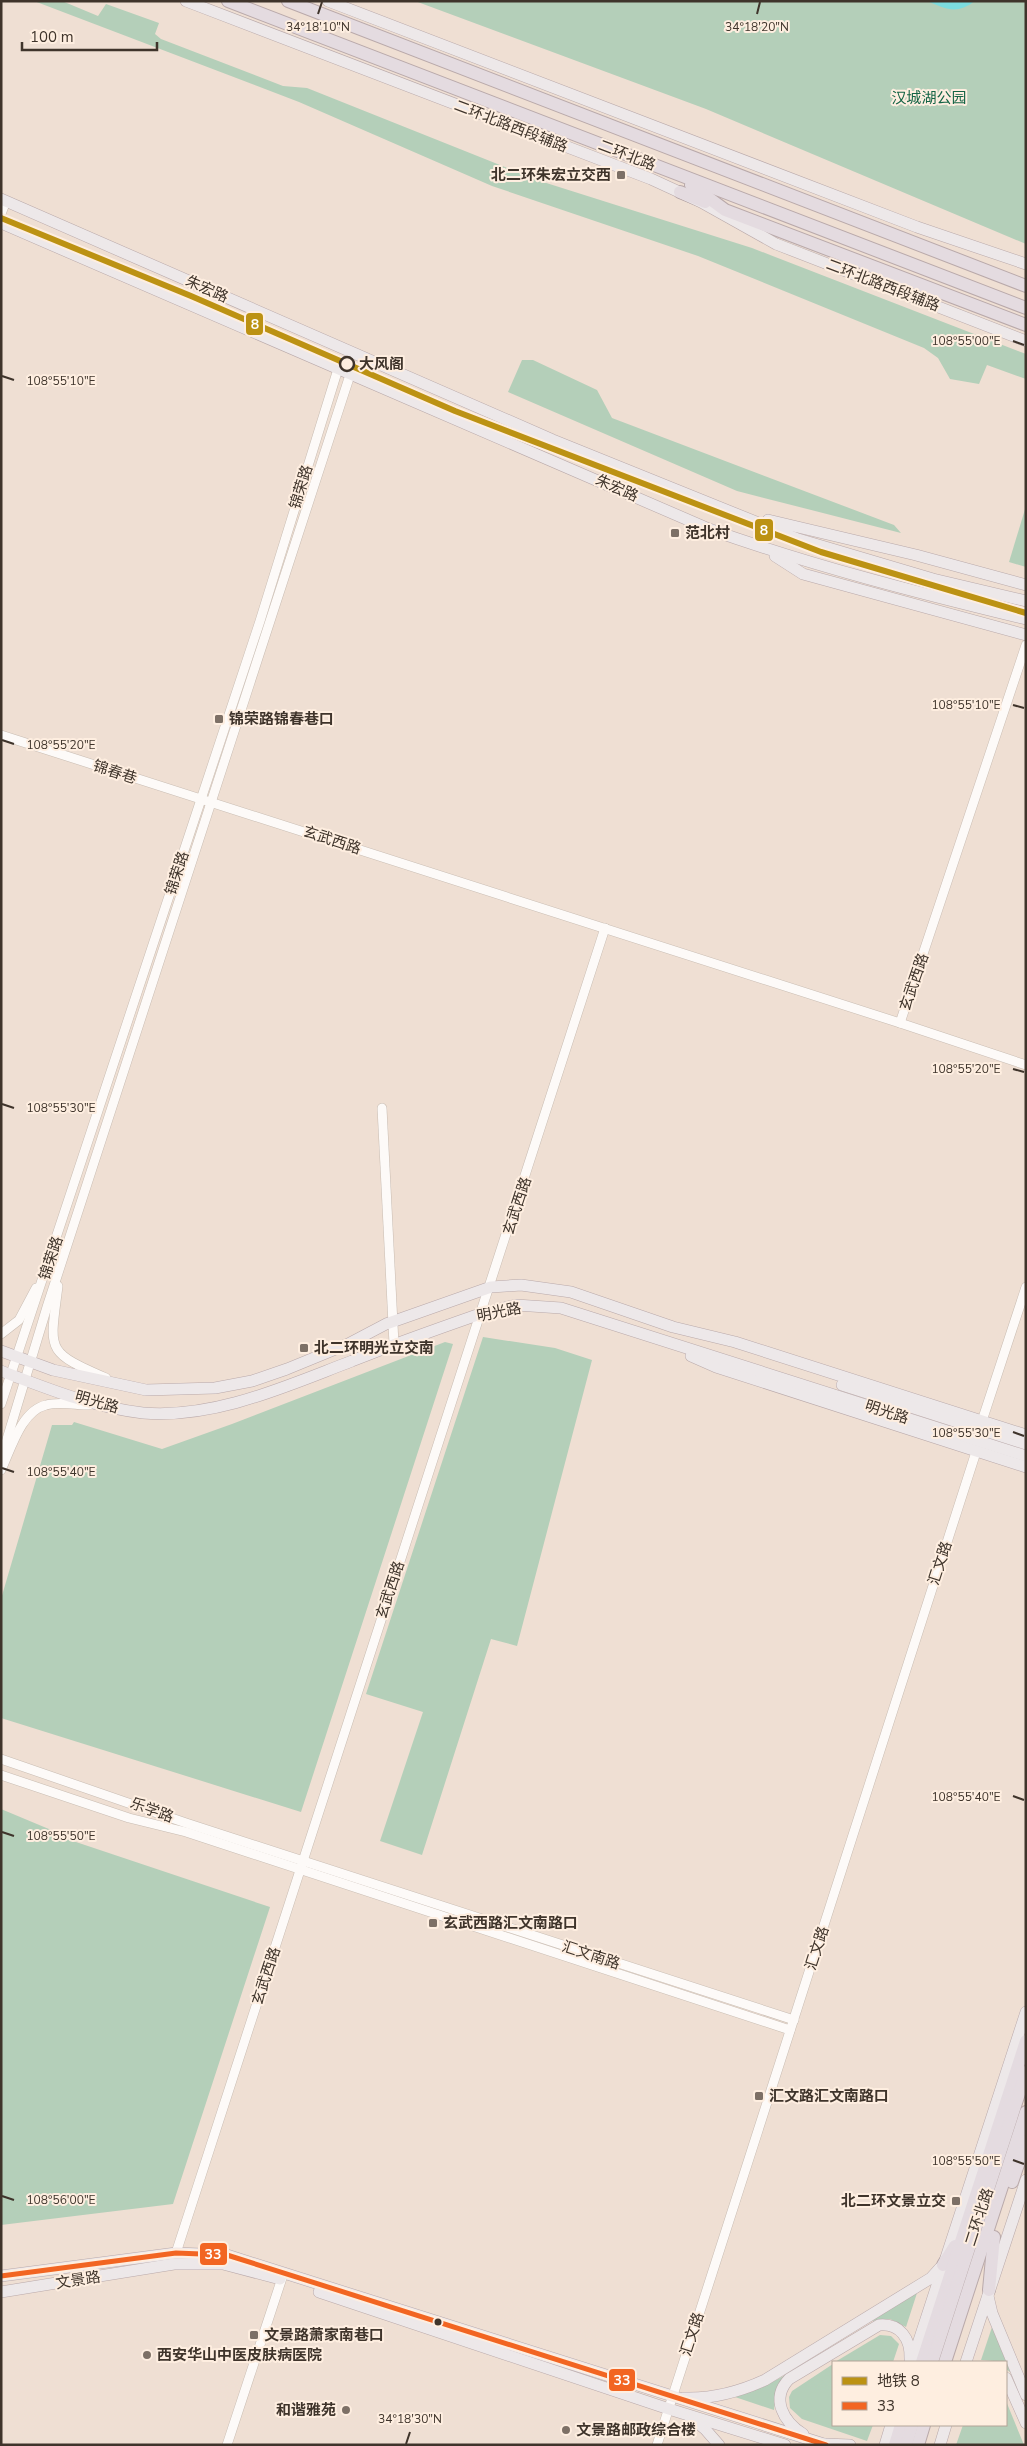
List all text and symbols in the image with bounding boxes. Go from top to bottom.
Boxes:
text: 34°18'10"N [286,19,350,35]
text: 34°18'20"N [725,19,789,35]
scale bar [22,20,158,52]
text: 100 m [30,27,74,47]
park label: 汉城湖公园 [891,88,967,108]
street label: 二环北路西段辅路 [451,95,571,157]
street label: 二环北路 [595,135,659,175]
place label: 北二环朱宏立交西 [491,165,611,185]
marker: 北二环朱宏立交西 [615,169,627,181]
street label: 二环北路西段辅路 [823,254,943,316]
street label: 朱宏路 [182,271,232,307]
line badge: 8 [245,312,264,336]
text: 8 [251,315,259,334]
text: 108°55'00"E [931,333,1001,349]
place label: 大风阁 [359,354,404,374]
marker: 大风阁 [339,356,355,372]
text: 108°55'10"E [26,373,96,389]
street label: 锦荣路 [285,463,317,511]
street label: 朱宏路 [592,470,642,506]
line badge: 8 [754,518,774,542]
text: 8 [760,521,768,540]
place label: 范北村 [685,523,730,543]
marker: 范北村 [669,527,681,539]
text: 108°55'10"E [931,697,1001,713]
place label: 锦荣路锦春巷口 [229,709,334,729]
marker: 锦荣路锦春巷口 [213,713,225,725]
text: 108°55'20"E [26,737,96,753]
street label: 锦春巷 [91,756,139,788]
street label: 玄武西路 [300,821,364,859]
street label: 锦荣路 [161,849,193,897]
street label: 玄武西路 [895,950,933,1014]
text: 108°55'20"E [931,1061,1001,1077]
text: 108°55'30"E [26,1100,96,1116]
street label: 玄武西路 [498,1174,536,1238]
street label: 锦荣路 [35,1234,67,1282]
street label: 明光路 [475,1298,523,1326]
place label: 北二环明光立交南 [314,1338,434,1358]
marker: 北二环明光立交南 [298,1342,310,1354]
street label: 明光路 [73,1386,121,1418]
street label: 明光路 [863,1396,911,1428]
text: 108°55'30"E [931,1425,1001,1441]
text: 108°55'40"E [26,1464,96,1480]
street label: 汇文路 [924,1539,956,1587]
street label: 玄武西路 [371,1558,409,1622]
text: 108°55'40"E [931,1789,1001,1805]
street label: 乐学路 [127,1793,177,1827]
text: 108°55'50"E [26,1828,96,1844]
place label: 玄武西路汇文南路口 [443,1913,578,1933]
marker: 玄武西路汇文南路口 [427,1917,439,1929]
street label: 汇文路 [801,1924,833,1972]
street label: 汇文南路 [559,1936,623,1974]
street label: 玄武西路 [247,1944,285,2008]
place label: 汇文路汇文南路口 [769,2086,889,2106]
marker: 汇文路汇文南路口 [753,2090,765,2102]
text: 108°55'50"E [931,2153,1001,2169]
street label: 二环北路 [960,2185,998,2249]
place label: 北二环文景立交 [841,2191,946,2211]
text: 108°56'00"E [26,2192,96,2208]
marker: 北二环文景立交 [950,2195,962,2207]
line badge: 33 [199,2242,228,2266]
text: 33 [205,2245,221,2264]
street label: 文景路 [54,2267,102,2293]
street label: 汇文路 [676,2310,708,2358]
unlabelled marker [433,2317,443,2327]
place label: 文景路萧家南巷口 [264,2325,384,2345]
marker: 文景路萧家南巷口 [248,2329,260,2341]
place label: 西安华山中医皮肤病医院 [157,2345,322,2365]
marker: 西安华山中医皮肤病医院 [141,2349,153,2361]
legend [832,2361,1007,2426]
line badge: 33 [608,2368,636,2392]
text: 33 [614,2371,630,2390]
text: 地铁 8 [877,2371,920,2391]
text: 33 [877,2396,895,2416]
place label: 和谐雅苑 [276,2400,336,2420]
marker: 和谐雅苑 [340,2404,352,2416]
text: 34°18'30"N [378,2411,442,2427]
place label: 文景路邮政综合楼 [576,2420,696,2440]
marker: 文景路邮政综合楼 [560,2424,572,2436]

